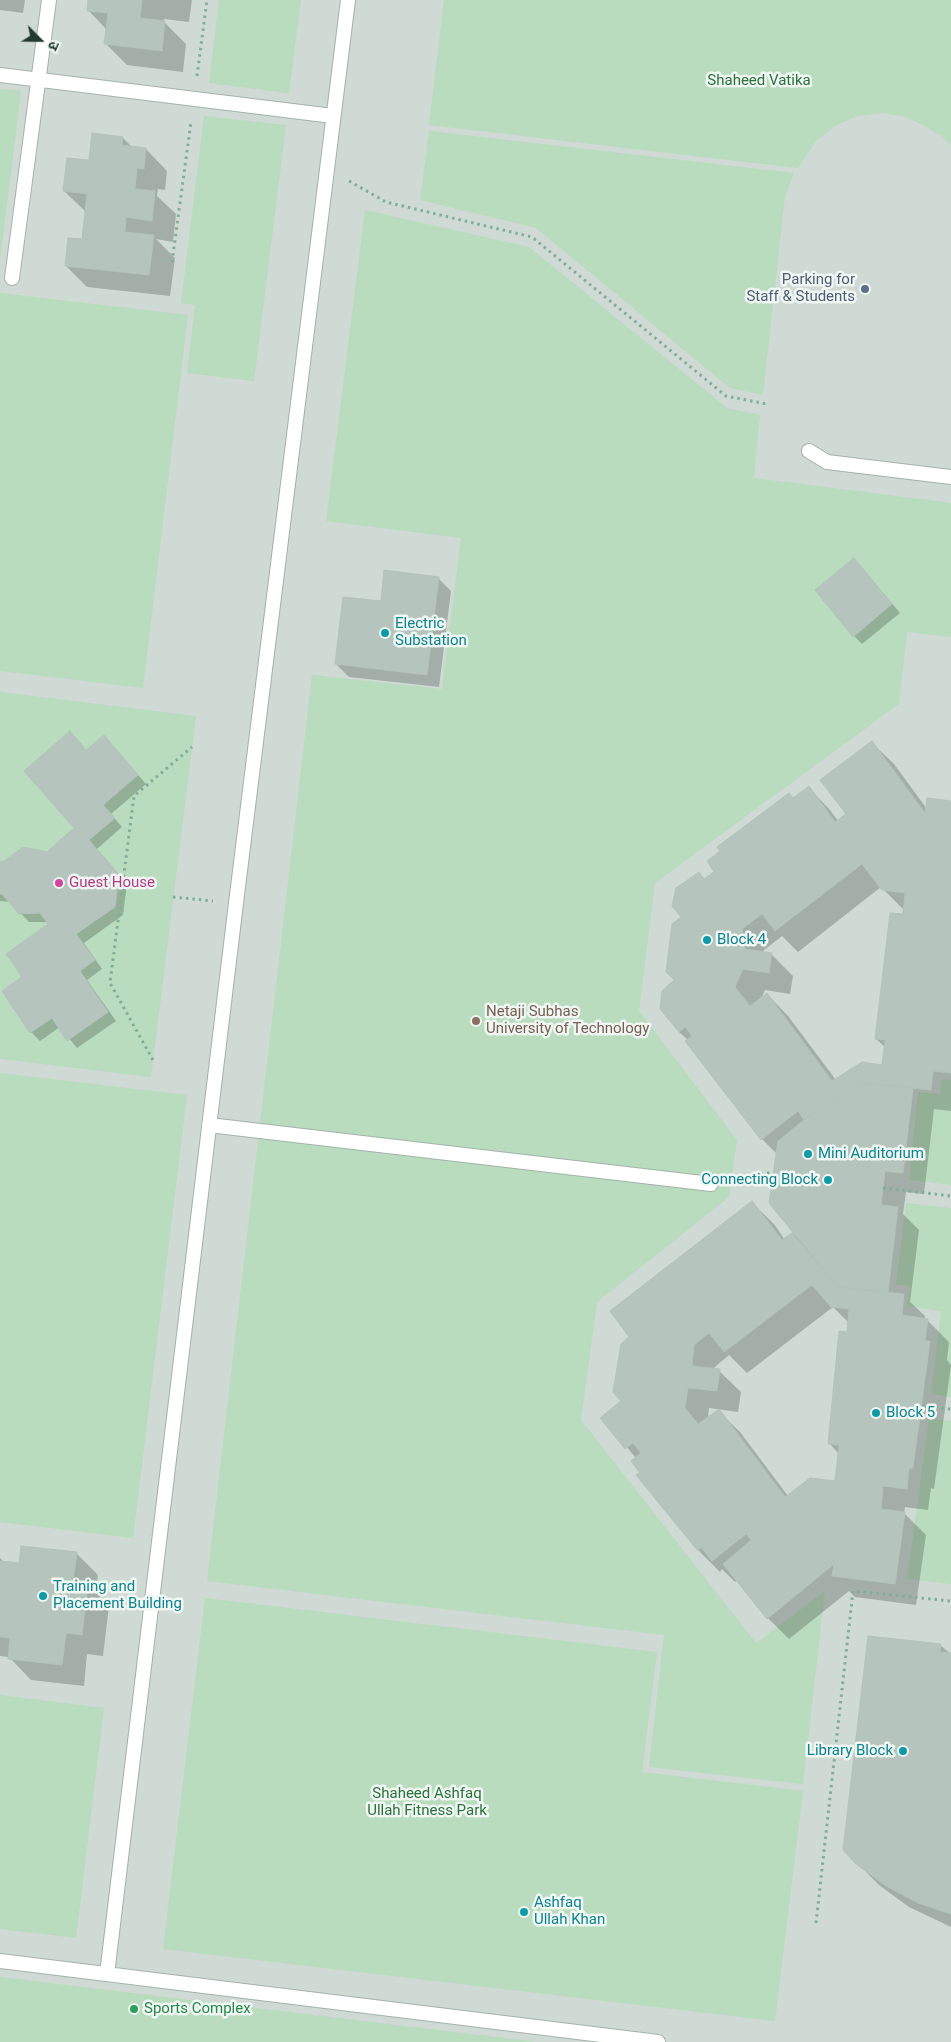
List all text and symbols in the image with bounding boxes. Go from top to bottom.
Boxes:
north arrow [15,15,65,65]
text: उ [45,39,63,53]
park label: Shaheed Vatika [707,72,811,90]
place label: Parking for Staff & Students [746,271,855,306]
marker: Parking for Staff & Students [859,283,871,295]
place label: Electric Substation [395,615,467,650]
marker: Electric Substation [379,627,391,639]
place label: Guest House [69,874,155,892]
marker: Guest House [53,877,65,889]
place label: Block 4 [717,931,766,949]
marker: Block 4 [701,934,713,946]
place label: Netaji Subhas University of Technology [486,1003,649,1038]
marker: Netaji Subhas University of Technology [470,1015,482,1027]
place label: Mini Auditorium [818,1145,924,1163]
marker: Mini Auditorium [802,1148,814,1160]
place label: Connecting Block [701,1171,818,1189]
marker: Connecting Block [822,1174,834,1186]
place label: Block 5 [886,1404,935,1422]
marker: Block 5 [870,1407,882,1419]
place label: Training and Placement Building [53,1578,182,1613]
marker: Training and Placement Building [37,1590,49,1602]
place label: Library Block [807,1742,893,1760]
marker: Library Block [897,1745,909,1757]
park label: Shaheed Ashfaq Ullah Fitness Park [367,1785,487,1820]
place label: Ashfaq Ullah Khan [534,1894,605,1929]
marker: Ashfaq Ullah Khan [518,1906,530,1918]
place label: Sports Complex [144,2000,251,2018]
marker: Sports Complex [128,2003,140,2015]

